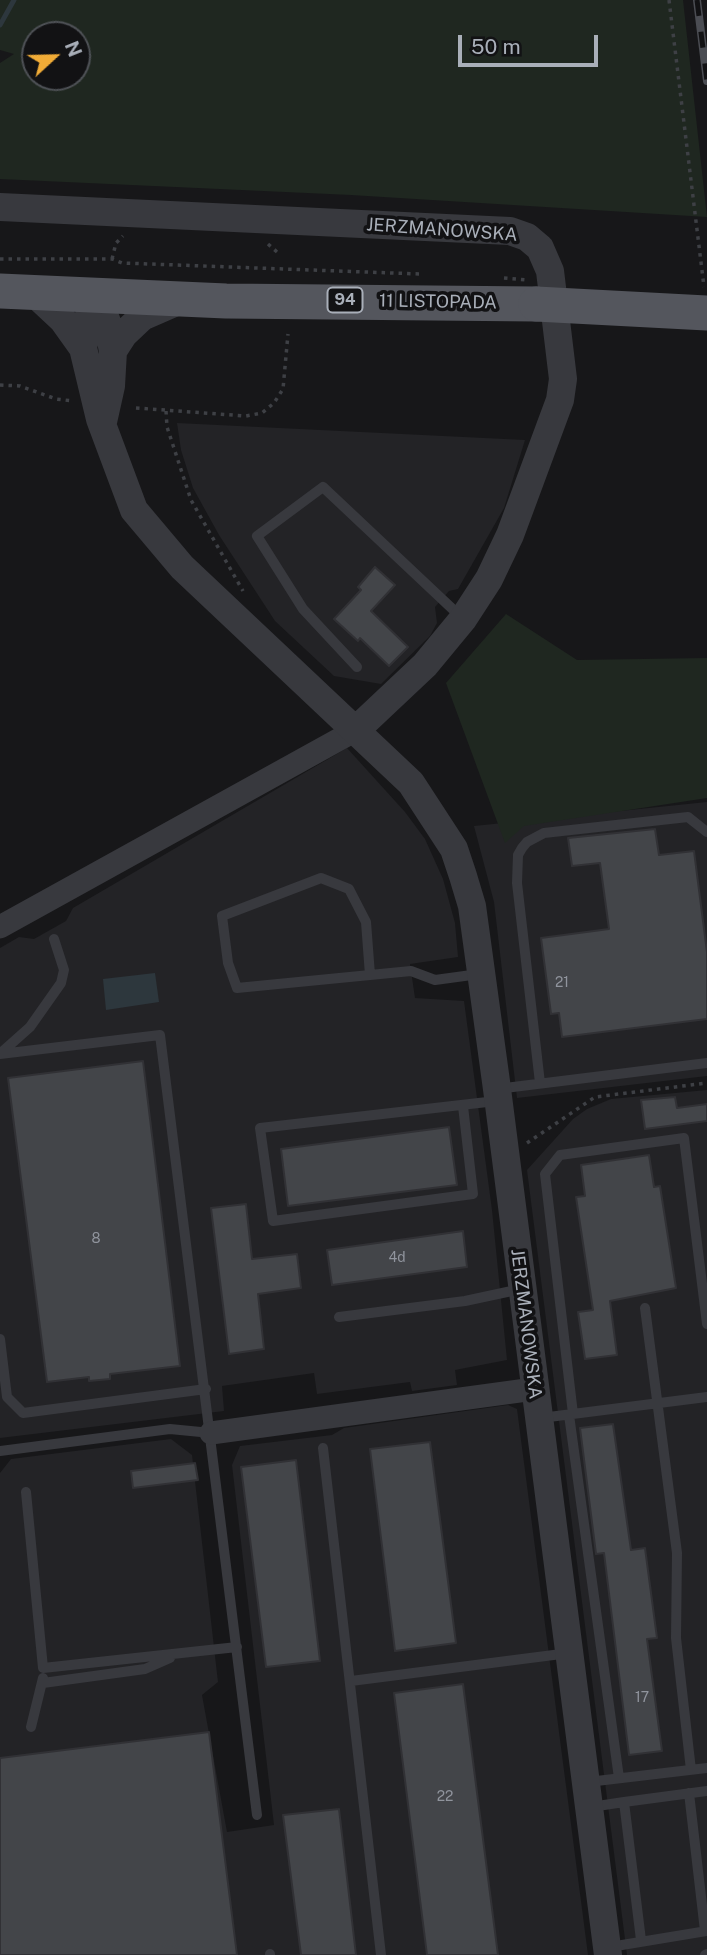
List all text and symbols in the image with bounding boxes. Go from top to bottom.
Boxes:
north arrow [21,21,91,91]
scale bar [462,21,602,65]
text: 50 m [471,34,521,59]
text: N [61,38,87,60]
street label: JERZMANOWSKA [366,214,518,246]
road number: 94 [328,288,362,312]
street label: 11 LISTOPADA [379,290,497,314]
house number: 21 [555,975,569,991]
house number: 8 [91,1231,101,1247]
street label: JERZMANOWSKA [506,1248,546,1400]
house number: 4d [388,1250,406,1266]
house number: 17 [635,1690,649,1706]
house number: 22 [437,1789,453,1805]

